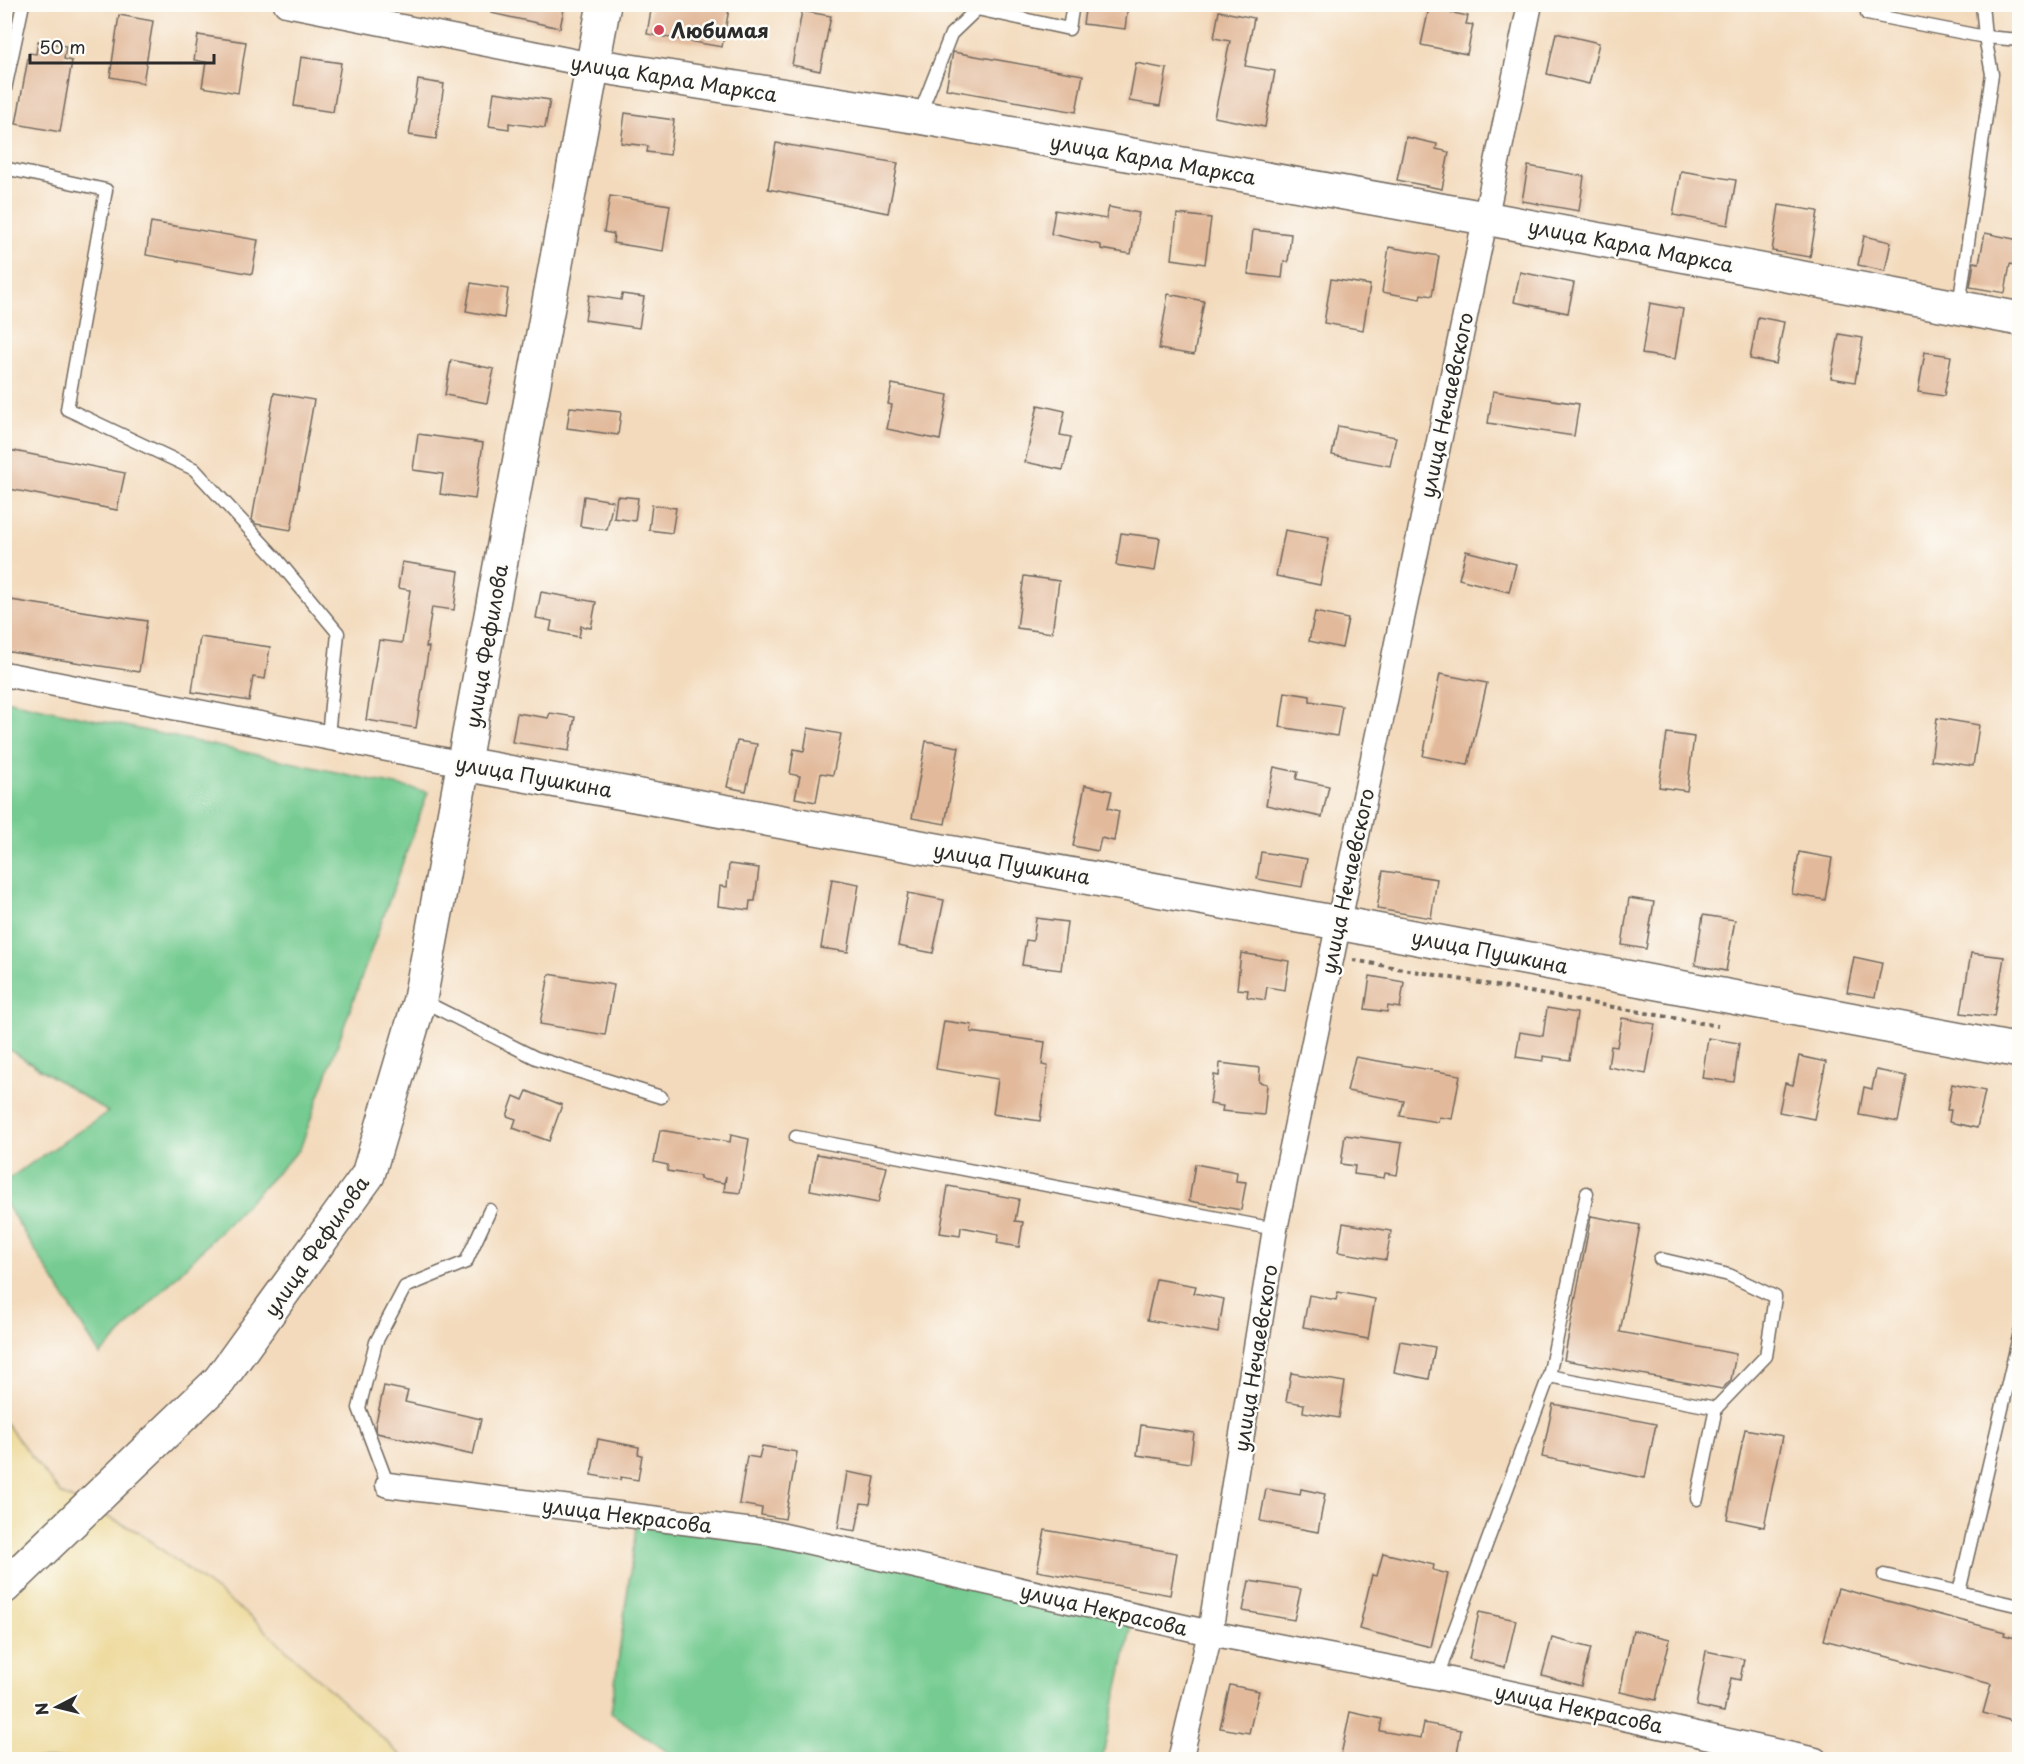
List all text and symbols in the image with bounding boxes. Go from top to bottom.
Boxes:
place label: Любимая [671,15,769,45]
marker: Любимая [652,23,666,37]
scale bar [30,27,214,65]
text: 50 m [39,33,86,60]
street label: улица Карла Маркса [569,47,780,109]
street label: улица Карла Маркса [1048,126,1259,192]
street label: улица Карла Маркса [1526,210,1737,280]
street label: улица Нечаевского [1412,309,1480,501]
street label: улица Фефилова [457,561,515,730]
street label: улица Пушкина [453,747,615,805]
street label: улица Нечаевского [1313,785,1381,977]
street label: улица Пушкина [931,834,1093,892]
street label: улица Пушкина [1409,921,1571,981]
street label: улица Фефилова [256,1169,376,1323]
street label: улица Нечаевского [1225,1262,1285,1454]
street label: улица Некрасова [540,1490,714,1540]
street label: улица Некрасова [1017,1575,1191,1643]
street label: улица Некрасова [1492,1676,1666,1741]
north arrow [27,1677,87,1737]
text: N [28,1701,54,1717]

